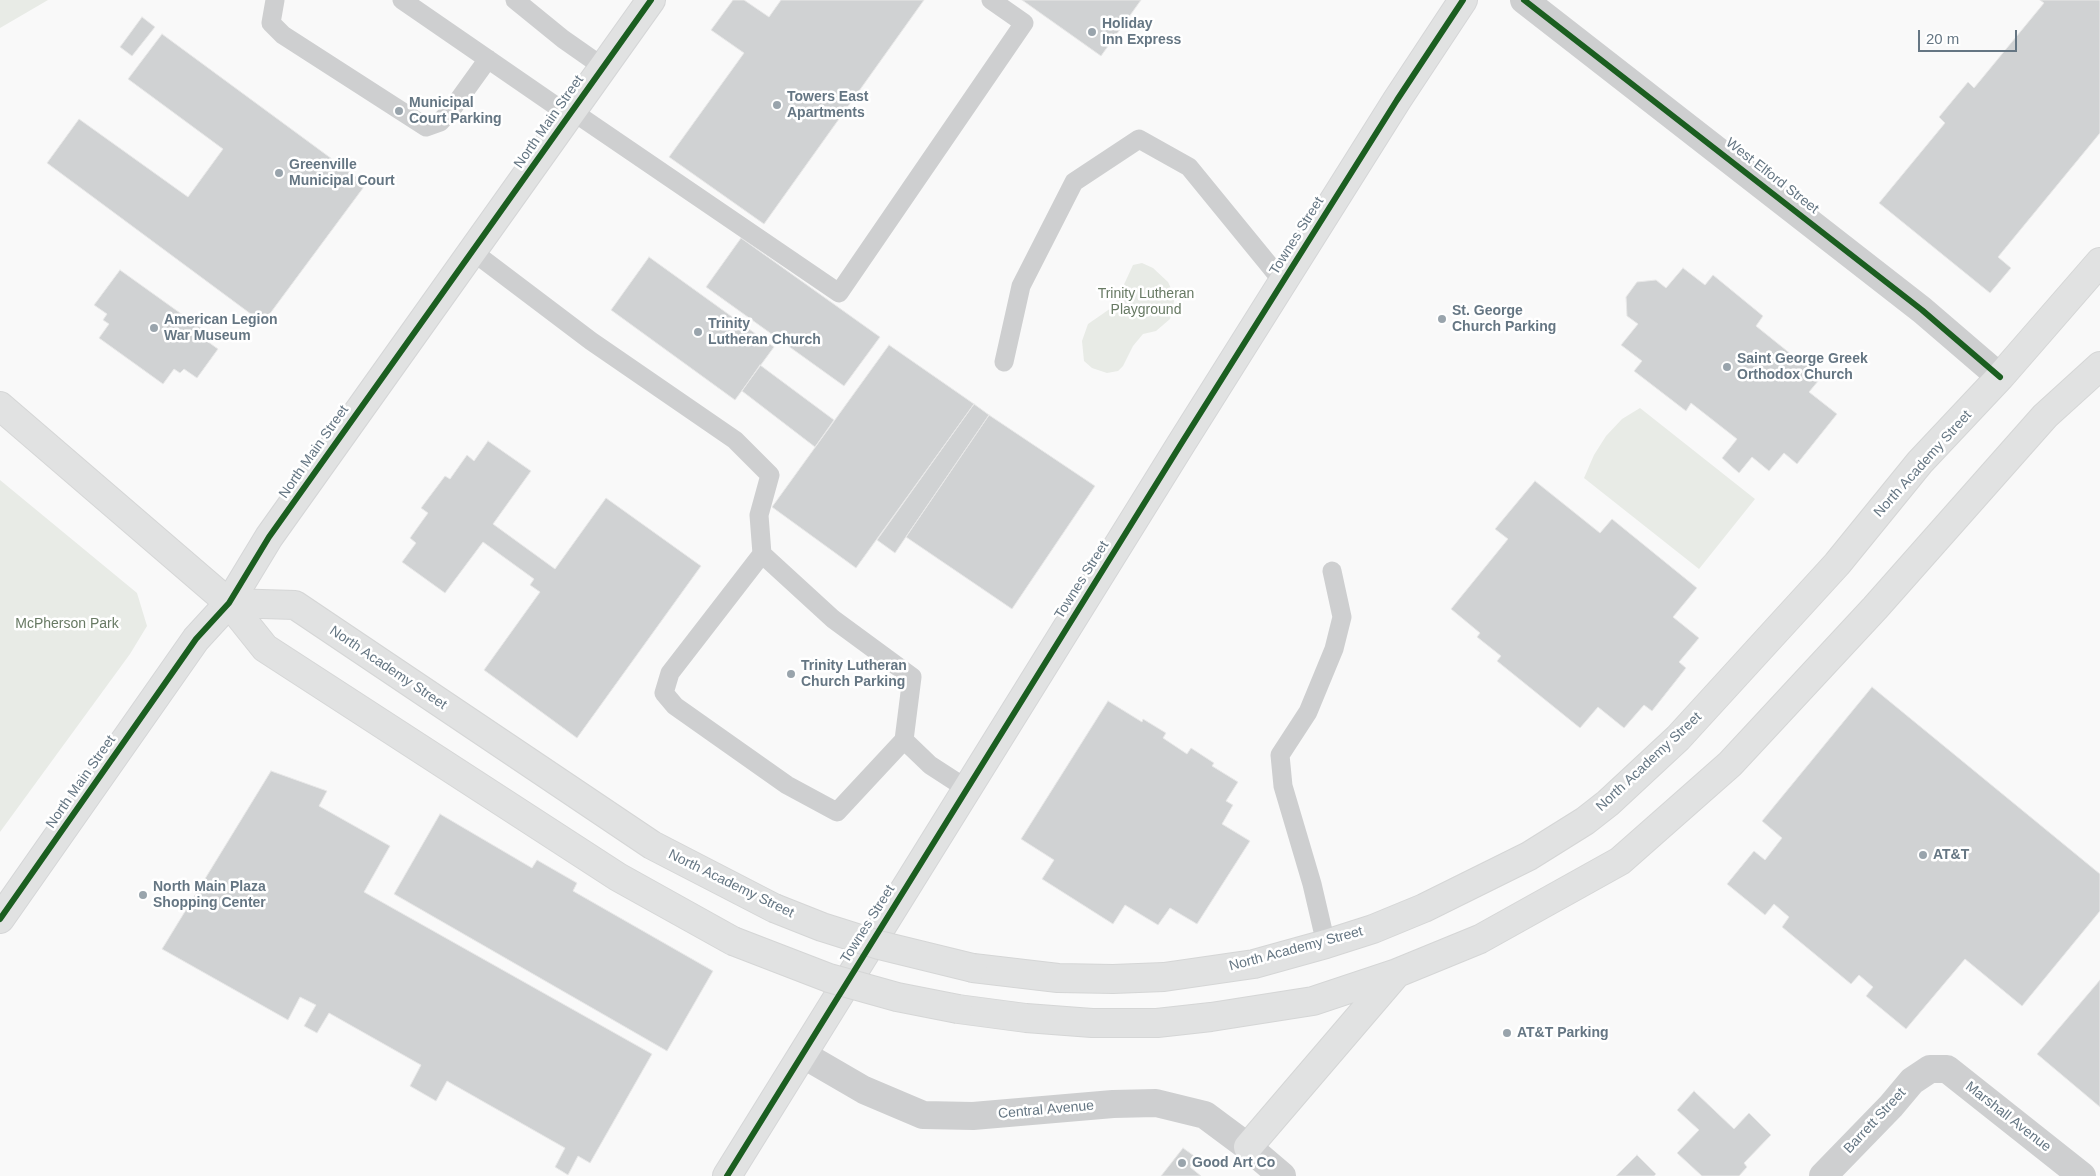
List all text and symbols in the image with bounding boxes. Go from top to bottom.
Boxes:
place label: Holiday Inn Express [1102,16,1181,48]
scale bar [1920,20,2019,52]
marker: Holiday Inn Express [1086,26,1098,38]
text: 20 m [1926,30,1959,47]
street label: North Main Street [511,72,587,172]
place label: Towers East Apartments [787,89,868,121]
place label: Municipal Court Parking [409,95,502,128]
marker: Towers East Apartments [771,99,783,111]
marker: Municipal Court Parking [393,105,405,117]
street label: West Elford Street [1722,134,1822,218]
place label: Greenville Municipal Court [289,157,395,190]
marker: Greenville Municipal Court [273,167,285,179]
street label: Townes Street [1266,194,1328,278]
park label: Trinity Lutheran Playground [1098,286,1194,318]
place label: St. George Church Parking [1452,303,1556,336]
place label: American Legion War Museum [164,312,278,344]
marker: St. George Church Parking [1436,313,1448,325]
place label: Trinity Lutheran Church [708,316,821,348]
marker: American Legion War Museum [148,322,160,334]
marker: Trinity Lutheran Church [692,326,704,338]
place label: Saint George Greek Orthodox Church [1737,351,1868,384]
marker: Saint George Greek Orthodox Church [1721,361,1733,373]
street label: North Main Street [276,402,352,502]
street label: North Academy Street [1871,407,1975,521]
street label: Townes Street [1051,538,1113,622]
park label: McPherson Park [15,616,119,632]
street label: North Academy Street [326,623,450,713]
place label: Trinity Lutheran Church Parking [801,658,907,690]
marker: Trinity Lutheran Church Parking [785,668,797,680]
street label: North Academy Street [1593,709,1705,815]
street label: North Main Street [43,732,119,832]
street label: North Academy Street [665,846,797,922]
place label: AT&T [1933,847,1969,863]
marker: AT&T [1917,849,1929,861]
place label: North Main Plaza Shopping Center [153,879,266,912]
street label: Townes Street [837,882,899,966]
marker: North Main Plaza Shopping Center [137,889,149,901]
street label: North Academy Street [1227,923,1365,975]
place label: AT&T Parking [1517,1025,1609,1041]
marker: AT&T Parking [1501,1027,1513,1039]
street label: Marshall Avenue [1962,1078,2054,1156]
street label: Barrett Street [1840,1085,1910,1157]
street label: Central Avenue [997,1097,1095,1123]
place label: Good Art Co [1192,1155,1275,1171]
marker: Good Art Co [1176,1157,1188,1169]

